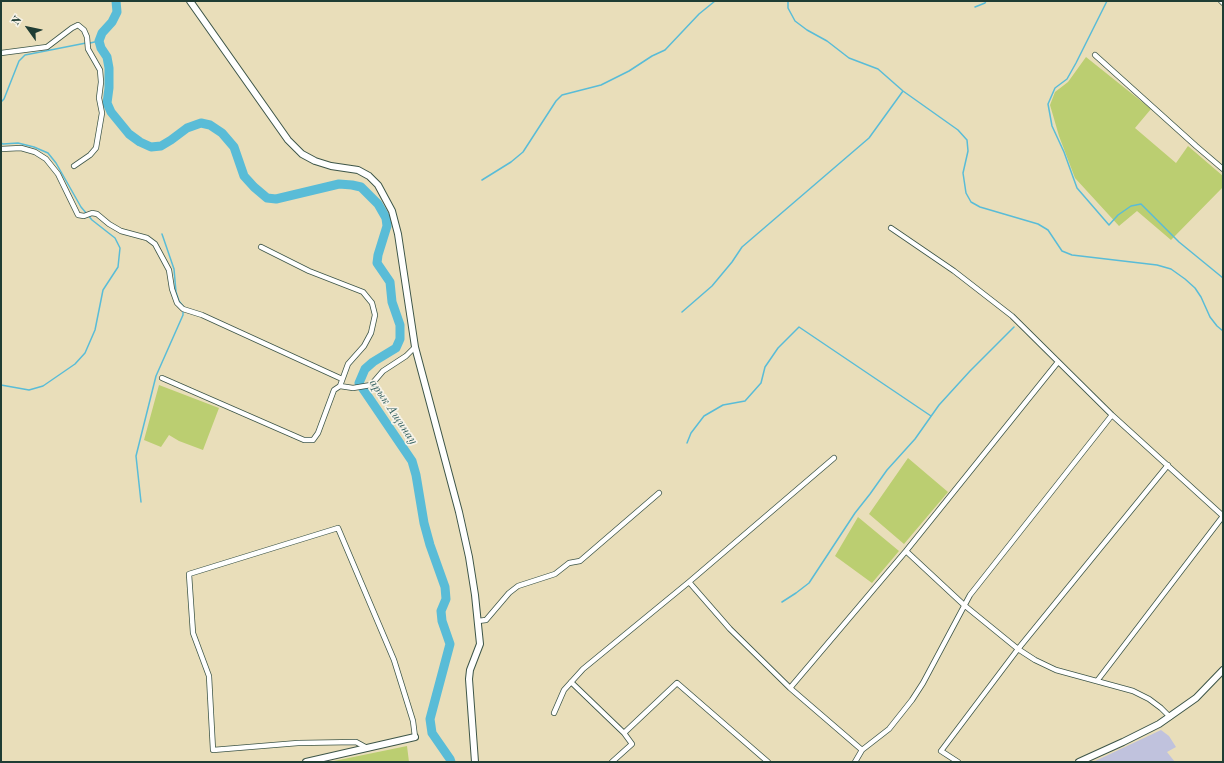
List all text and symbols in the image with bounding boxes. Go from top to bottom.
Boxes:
north arrow [8,8,48,48]
text: N [11,15,24,28]
water label: арык Ащинау [366,377,420,447]

